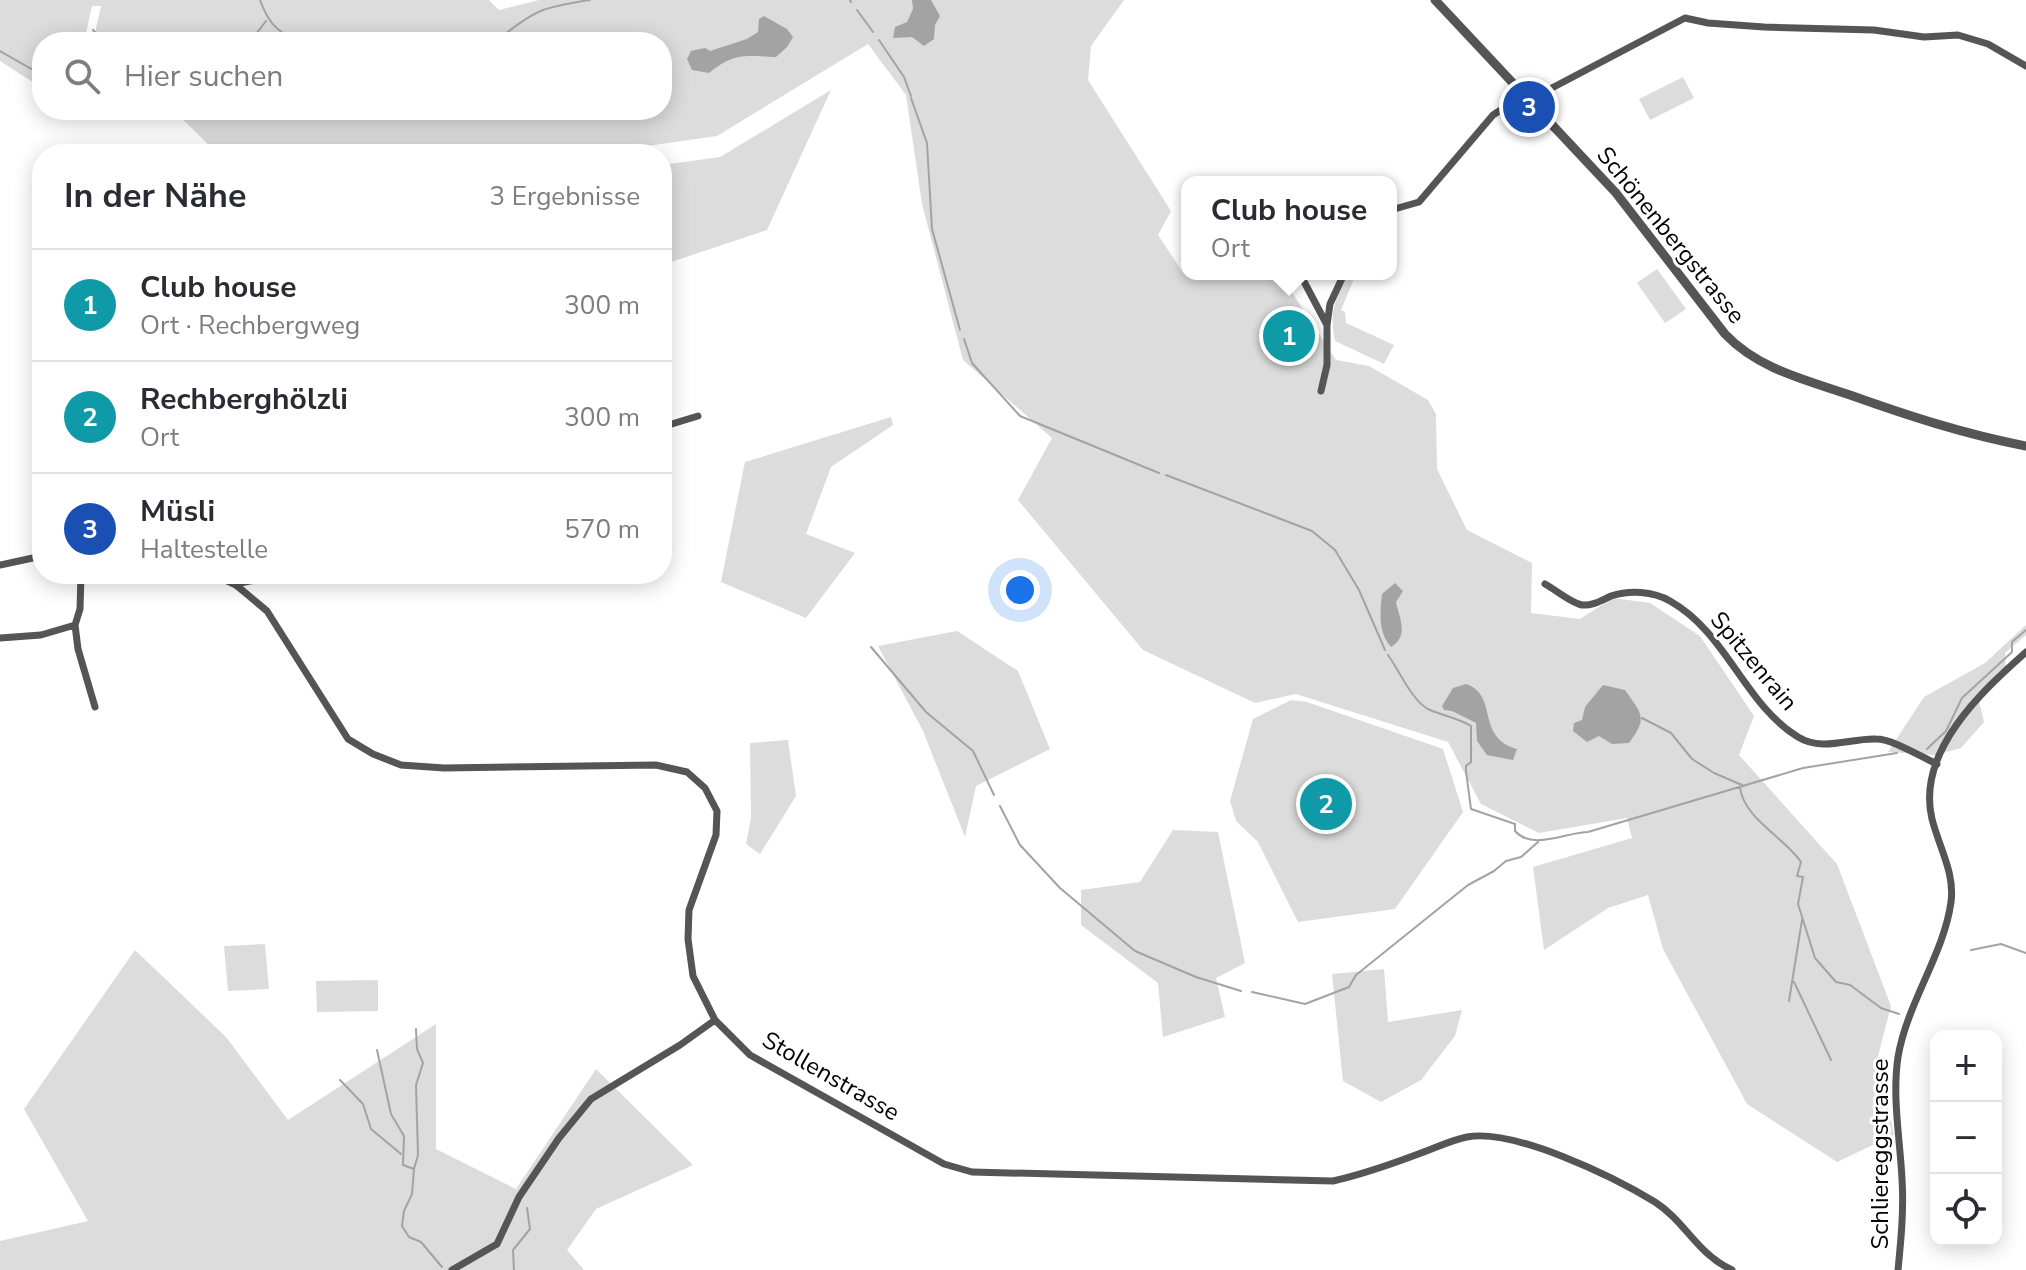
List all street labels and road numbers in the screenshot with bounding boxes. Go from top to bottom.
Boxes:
street label: Schönenbergstrasse [1590,140,1752,330]
street label: Spitzenrain [1703,605,1805,717]
street label: Stollenstrasse [756,1024,906,1128]
street label: Schliereggstrasse [1864,1058,1896,1250]

